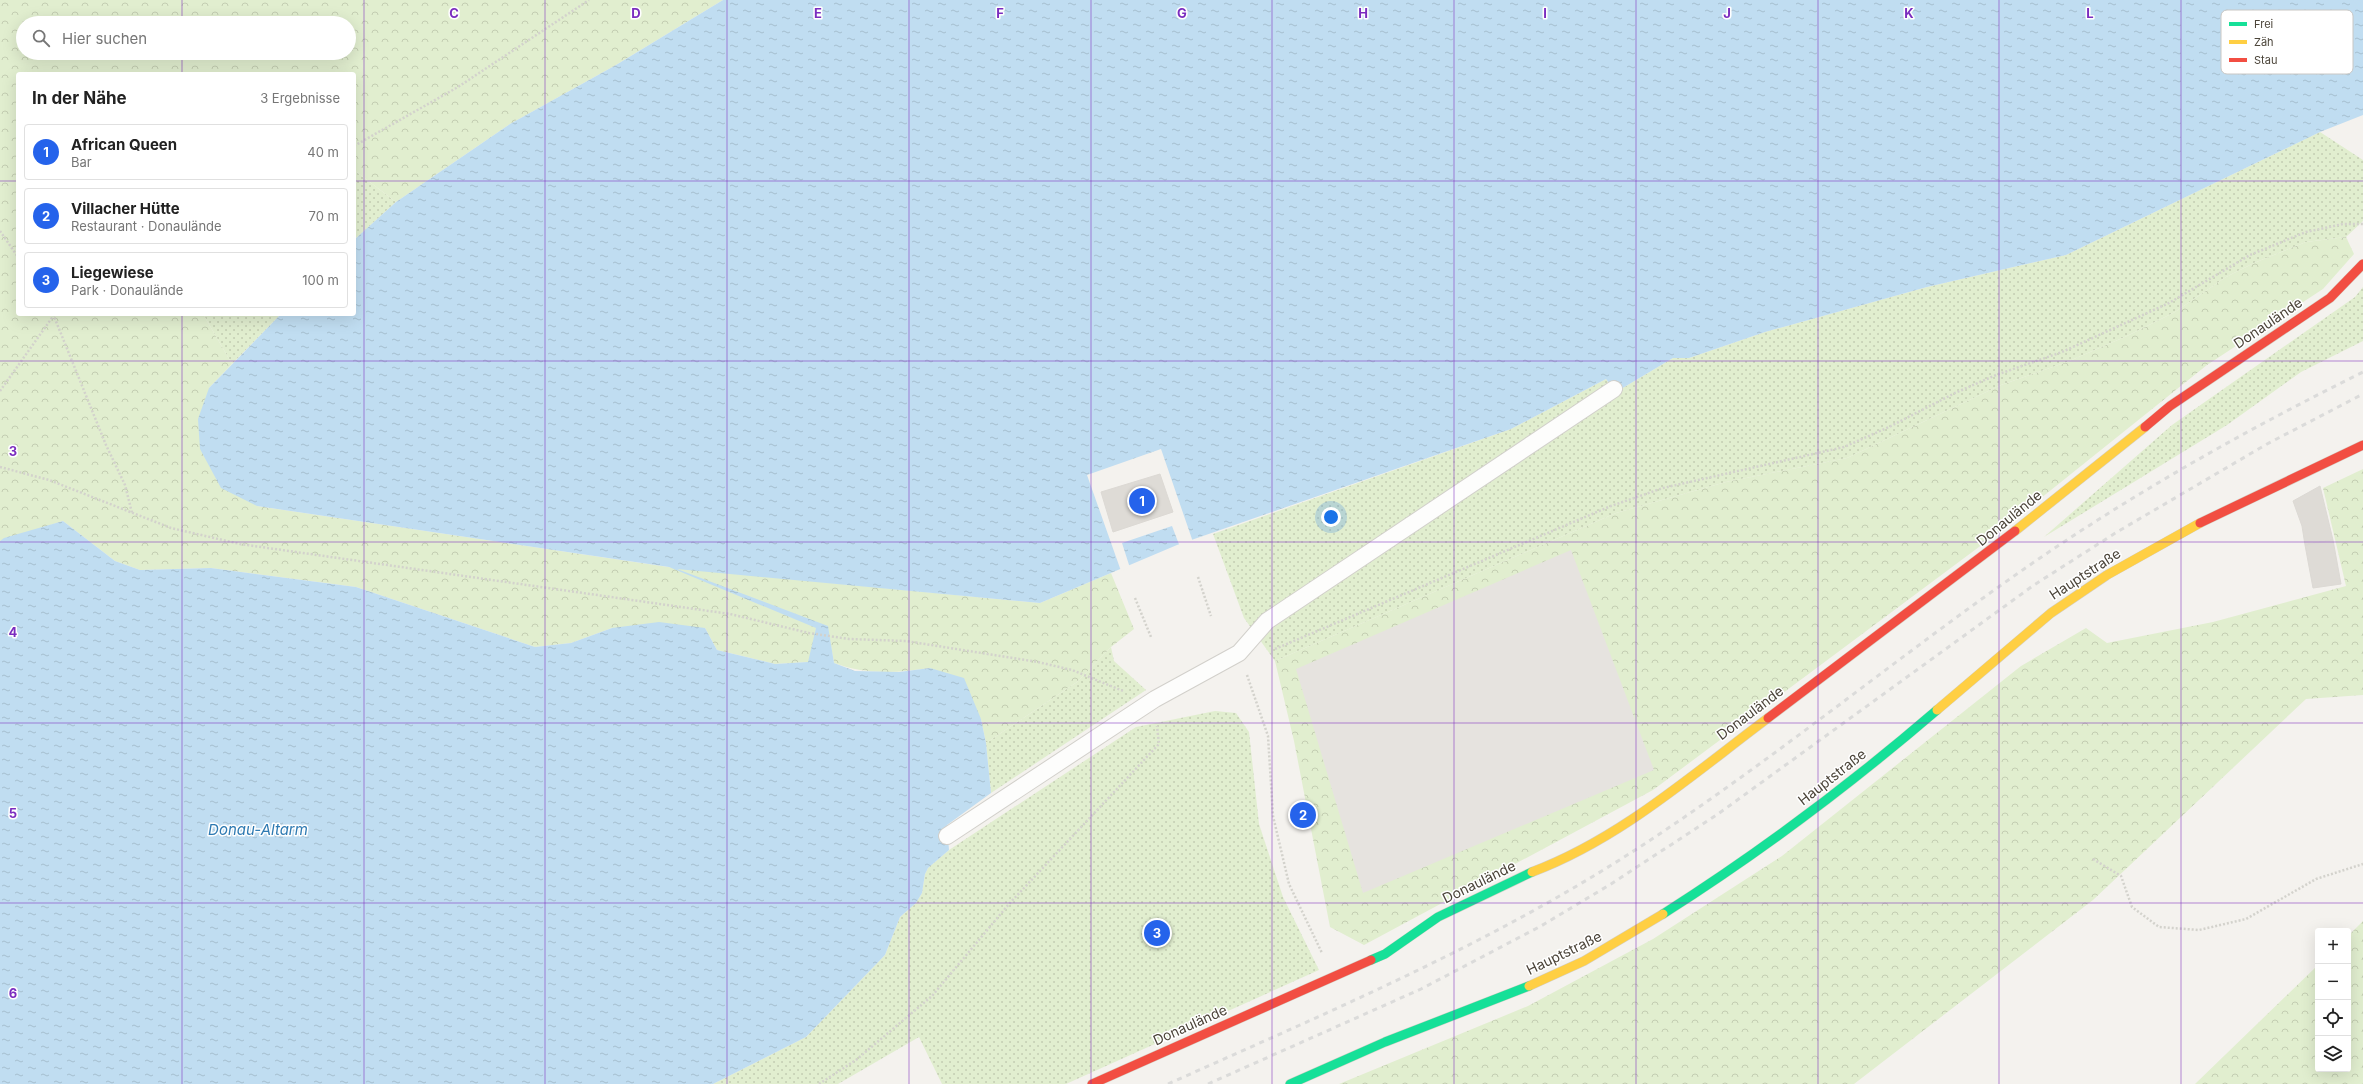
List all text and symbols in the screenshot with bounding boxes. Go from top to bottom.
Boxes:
text: C [449,5,459,21]
text: D [631,5,641,21]
text: E [814,5,822,21]
text: F [996,5,1004,21]
text: G [1177,5,1187,21]
text: H [1358,5,1368,21]
text: I [1543,5,1547,21]
text: J [1723,5,1731,21]
text: K [1904,5,1914,21]
text: L [2086,5,2094,21]
legend [2221,10,2353,74]
search box [16,16,356,60]
text: Frei [2254,17,2273,31]
icon: search [30,27,52,49]
text: Hier suchen [62,29,147,48]
text: Zäh [2254,35,2274,49]
text: Stau [2254,53,2277,67]
text: In der Nähe [32,88,127,108]
text: 3 Ergebnisse [260,90,340,106]
text: African Queen [71,135,177,154]
text: 1 [43,144,49,160]
text: 40 m [307,144,339,160]
text: Bar [71,154,92,170]
text: Villacher Hütte [71,199,180,218]
text: 2 [42,208,50,224]
text: 70 m [309,208,339,224]
text: Restaurant · Donaulände [71,218,222,234]
text: Liegewiese [71,263,154,282]
text: 3 [42,272,50,288]
text: 100 m [302,272,339,288]
text: Park · Donaulände [71,282,183,298]
street label: Donaulände [2230,293,2305,352]
text: 3 [9,443,17,459]
pin: 1 [1129,486,1155,516]
street label: Donaulände [1973,486,2045,549]
your location [1321,507,1341,527]
street label: Hauptstraße [2046,544,2124,603]
text: 4 [9,624,18,640]
street label: Donaulände [1713,682,1786,743]
street label: Hauptstraße [1794,745,1869,808]
pin: 2 [1290,800,1316,830]
text: 5 [9,805,17,821]
water label: Donau-Altarm [208,820,308,839]
street label: Donaulände [1439,857,1518,907]
pin: 3 [1144,918,1170,948]
street label: Hauptstraße [1523,927,1604,978]
map controls [2315,928,2351,1072]
button: + [2315,928,2351,964]
button: − [2315,964,2351,1000]
text: 6 [9,985,17,1001]
button: locate [2315,1000,2351,1036]
street label: Donaulände [1150,1001,1229,1048]
button: layers [2315,1036,2351,1072]

